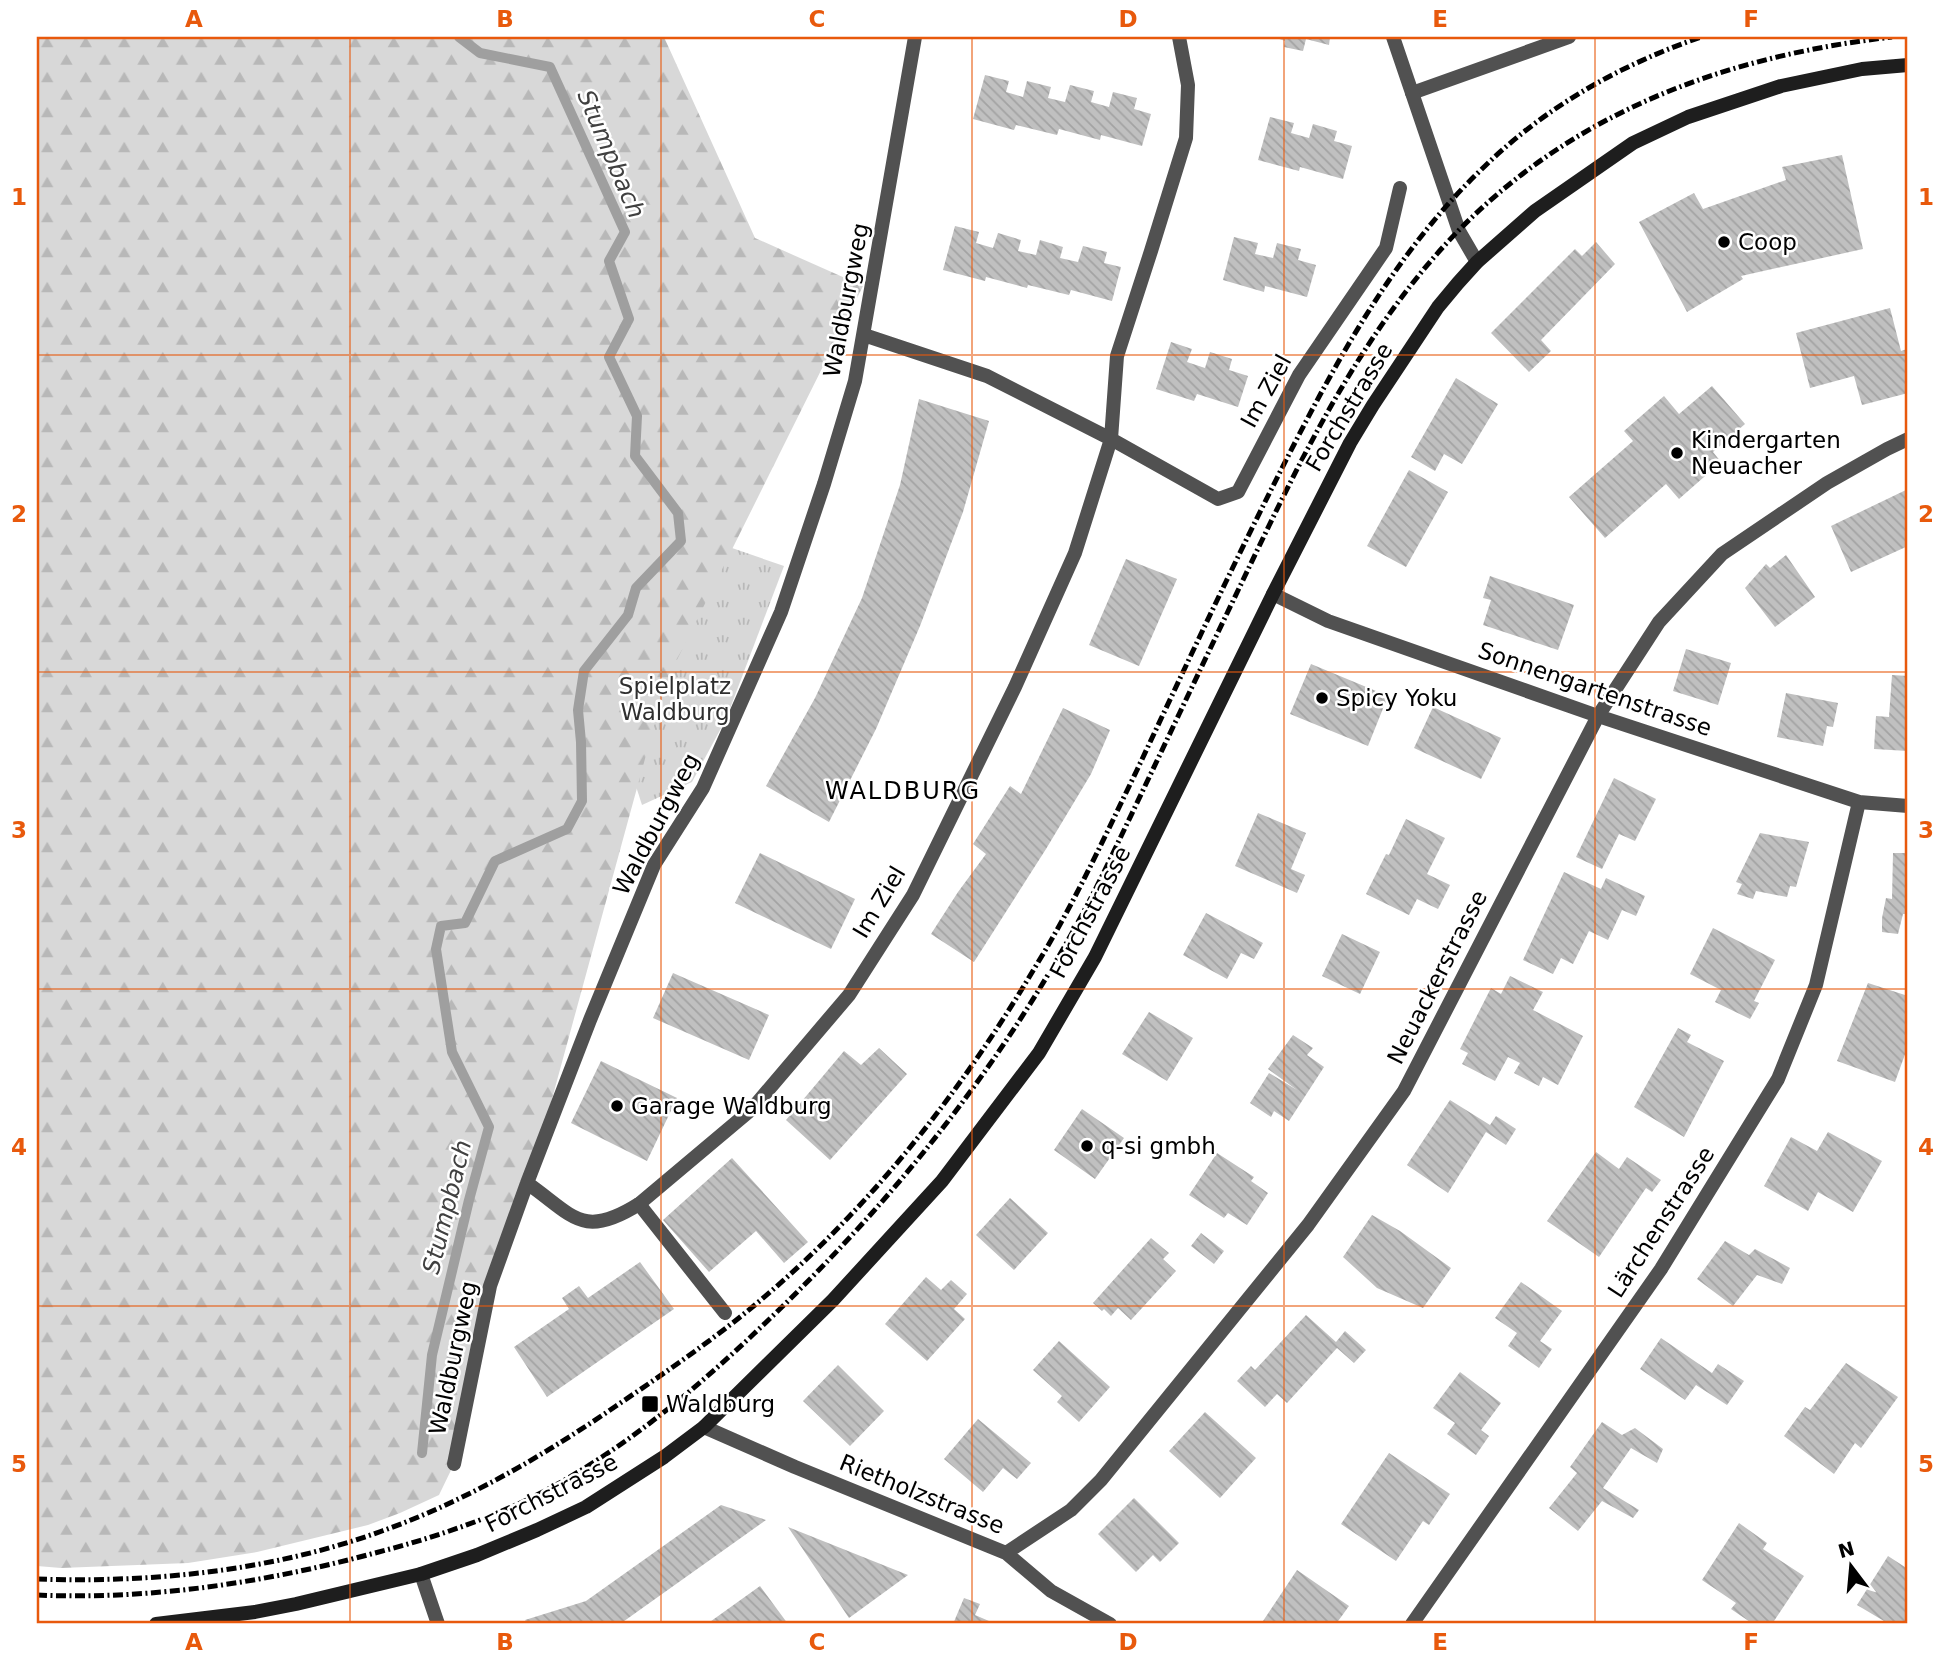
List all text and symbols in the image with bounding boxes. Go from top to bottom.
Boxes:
text: A [185,6,203,32]
text: B [496,6,514,32]
text: C [809,6,825,32]
text: D [1118,6,1138,32]
text: E [1432,6,1448,32]
text: F [1743,6,1759,32]
water label: Stumpbach [571,86,651,222]
text: 1 [11,184,27,210]
text: 1 [1918,184,1934,210]
street label: Waldburgweg [818,221,874,379]
place label: Coop [1738,229,1797,255]
marker: Coop [1716,234,1732,250]
street label: Forchstrasse [1300,338,1398,476]
street label: Im Ziel [1235,350,1297,432]
place label: Kindergarten Neuacher [1691,427,1841,479]
marker: Kindergarten Neuacher [1669,445,1685,461]
text: 2 [11,501,27,527]
text: 2 [1918,501,1934,527]
street label: Sonnengartenstrasse [1475,637,1715,741]
park label: Spielplatz Waldburg [619,673,731,725]
place label: Spicy Yoku [1336,685,1457,711]
marker: Spicy Yoku [1314,690,1330,706]
street label: Waldburgweg [608,749,704,899]
district label: WALDBURG [825,777,981,805]
text: 3 [11,817,27,843]
text: 3 [1918,817,1934,843]
street label: Forchstrasse [1044,842,1136,982]
street label: Im Ziel [847,861,911,943]
street label: Neuackerstrasse [1382,886,1492,1068]
place label: Garage Waldburg [631,1093,832,1119]
marker: Garage Waldburg [609,1098,625,1114]
place label: q-si gmbh [1101,1133,1216,1159]
text: 4 [11,1134,27,1160]
text: 4 [1918,1134,1934,1160]
water label: Stumpbach [417,1137,477,1277]
marker: q-si gmbh [1079,1138,1095,1154]
street label: Lärchenstrasse [1603,1142,1719,1302]
street label: Waldburgweg [424,1279,482,1437]
place label: Waldburg [666,1391,775,1417]
marker: Waldburg [640,1394,660,1414]
street label: Forchstrasse [480,1448,622,1538]
street label: Rietholzstrasse [836,1449,1008,1539]
text: 5 [11,1451,27,1477]
text: 5 [1918,1451,1934,1477]
north arrow [1815,1532,1885,1602]
text: N [1836,1537,1857,1562]
text: A [185,1629,203,1655]
text: B [496,1629,514,1655]
text: C [809,1629,825,1655]
text: D [1118,1629,1138,1655]
text: E [1432,1629,1448,1655]
text: F [1743,1629,1759,1655]

